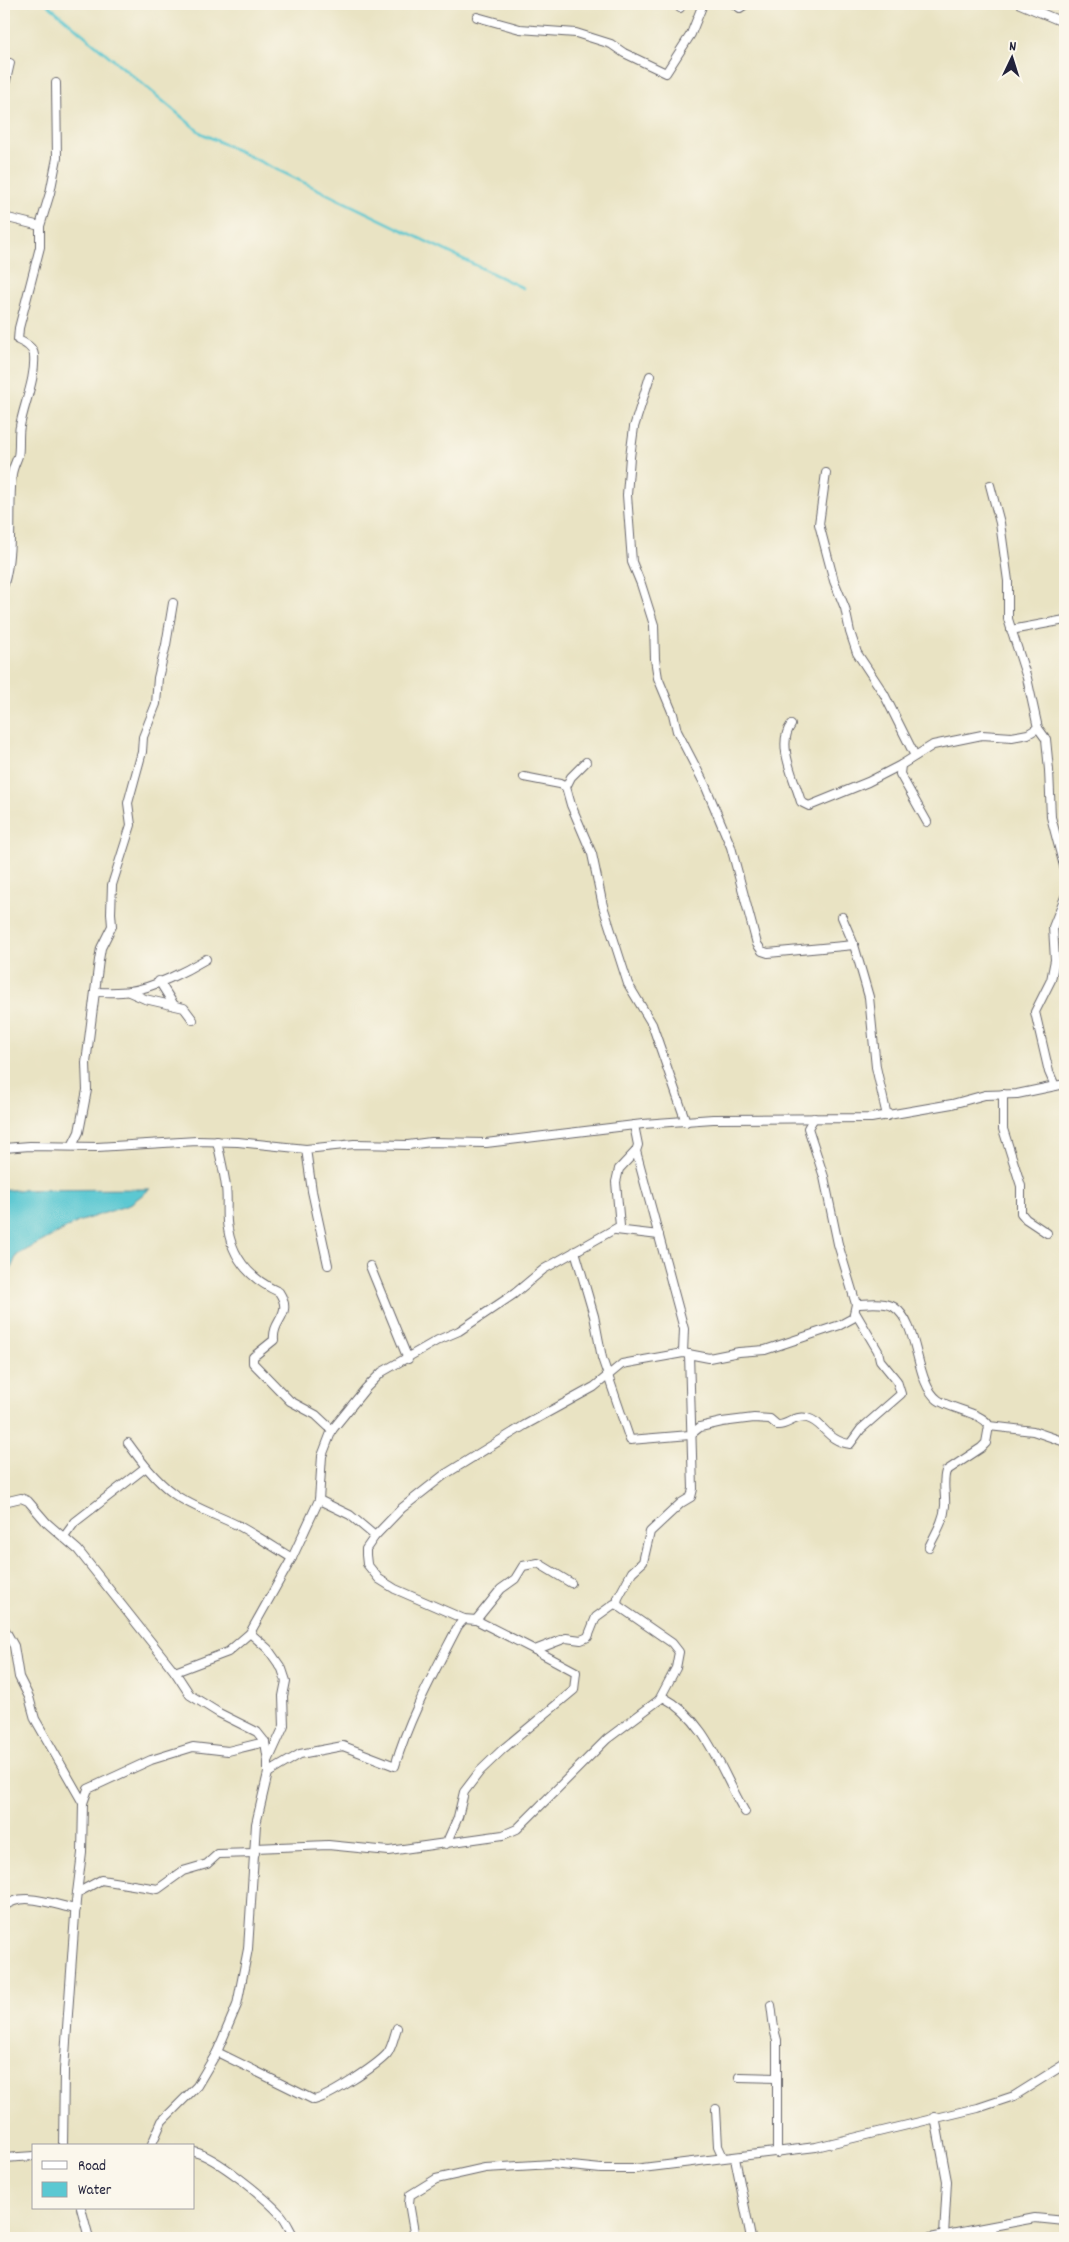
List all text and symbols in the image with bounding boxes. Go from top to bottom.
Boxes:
north arrow [986,32,1036,82]
text: N [1009,37,1017,57]
legend [32,2144,195,2210]
text: Road [78,2156,106,2178]
text: Water [78,2180,112,2202]

